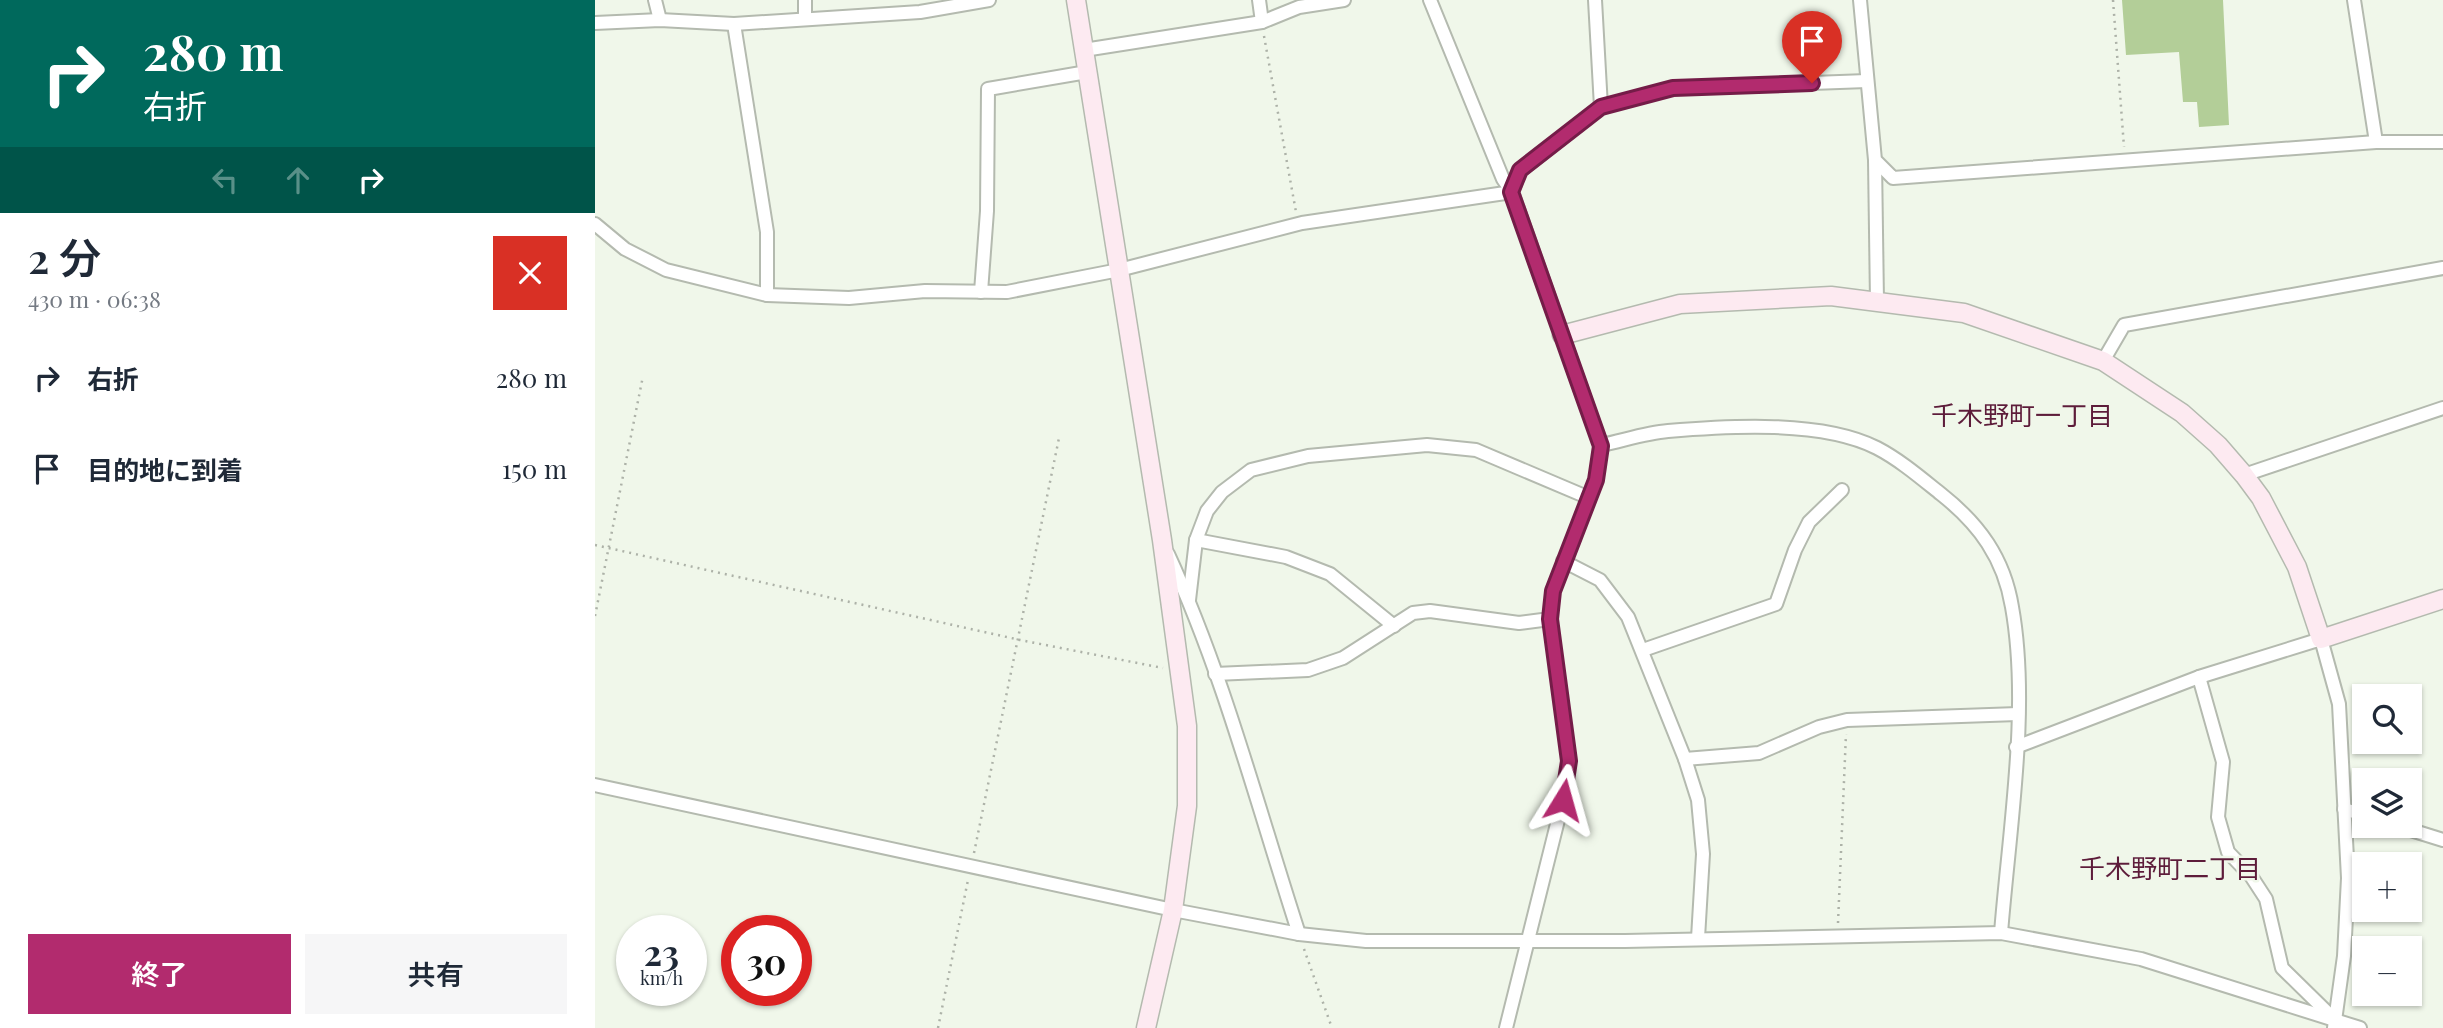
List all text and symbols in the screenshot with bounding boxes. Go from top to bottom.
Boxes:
pin [1782,11,1842,83]
text: 280 m [143,18,283,83]
icon: arrive [1793,22,1831,60]
icon: right [28,28,119,119]
text: 右折 [143,83,207,126]
icon: left [206,161,244,199]
icon: ahead [279,161,317,199]
icon: right [352,161,390,199]
text: 2 分 [28,229,101,285]
button: close [493,236,567,310]
text: 430 m · 06:38 [28,283,161,314]
icon: right [28,359,66,397]
text: 280 m [496,360,567,395]
text: 右折 [87,361,139,396]
district label: 千木野町一丁目 [1931,397,2113,432]
icon: arrive [28,450,66,488]
text: 150 m [502,451,567,486]
text: 目的地に到着 [87,452,243,487]
map controls [2352,684,2422,1006]
button: search [2352,684,2422,754]
position arrow [1526,763,1600,837]
button: layers [2352,768,2422,838]
district label: 千木野町二丁目 [2079,850,2261,885]
button: + [2352,852,2422,922]
speed limit sign: 30 [721,915,812,1006]
text: 23 [644,928,679,975]
button: 終了 [28,934,291,1014]
button: 共有 [305,934,567,1014]
button: − [2352,936,2422,1006]
text: km/h [640,966,683,990]

